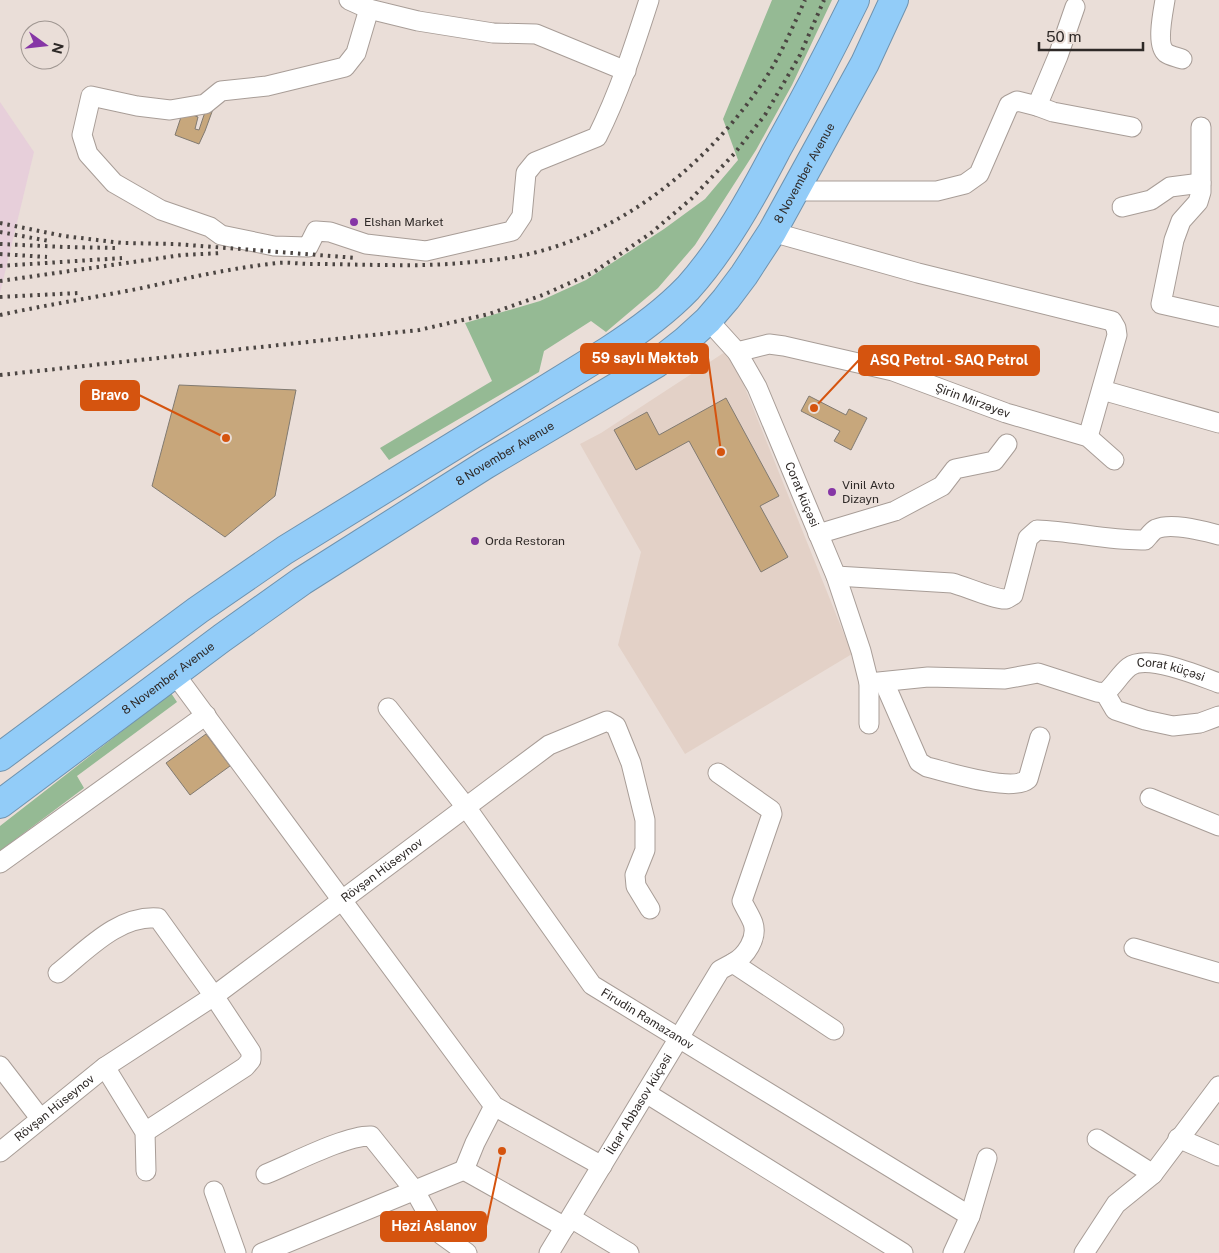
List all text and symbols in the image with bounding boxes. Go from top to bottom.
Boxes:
north arrow [20,20,70,70]
scale bar [1039,20,1143,52]
text: 50 m [1046,28,1081,45]
text: N [48,41,67,56]
street label: 8 November Avenue [771,120,838,226]
place label: Elshan Market [364,215,444,229]
marker: Elshan Market [348,216,360,228]
callout: 59 saylı Məktəb [581,344,708,373]
callout: ASQ Petrol - SAQ Petrol [859,346,1039,375]
text: 59 saylı Məktəb [591,350,699,366]
text: ASQ Petrol - SAQ Petrol [870,352,1029,368]
street label: Şirin Mirzəyev [933,380,1012,421]
callout: Bravo [81,381,139,410]
text: Bravo [91,387,129,403]
street label: 8 November Avenue [453,419,557,489]
street label: Corat küçəsi [782,460,822,529]
place label: Vinil Avto Dizayn [842,478,895,506]
marker: Vinil Avto Dizayn [826,486,838,498]
place label: Orda Restoran [485,534,565,548]
marker: Orda Restoran [469,535,481,547]
street label: 8 November Avenue [119,639,218,717]
street label: Corat küçəsi [1136,655,1207,684]
street label: Rövşən Hüseynov [338,835,425,905]
street label: Firudin Ramazanov [599,985,696,1052]
street label: İlqar Abbasov küçəsi [603,1051,675,1157]
street label: Rövşən Hüseynov [12,1072,97,1144]
callout: Həzi Aslanov [381,1212,486,1241]
text: Həzi Aslanov [391,1218,477,1234]

